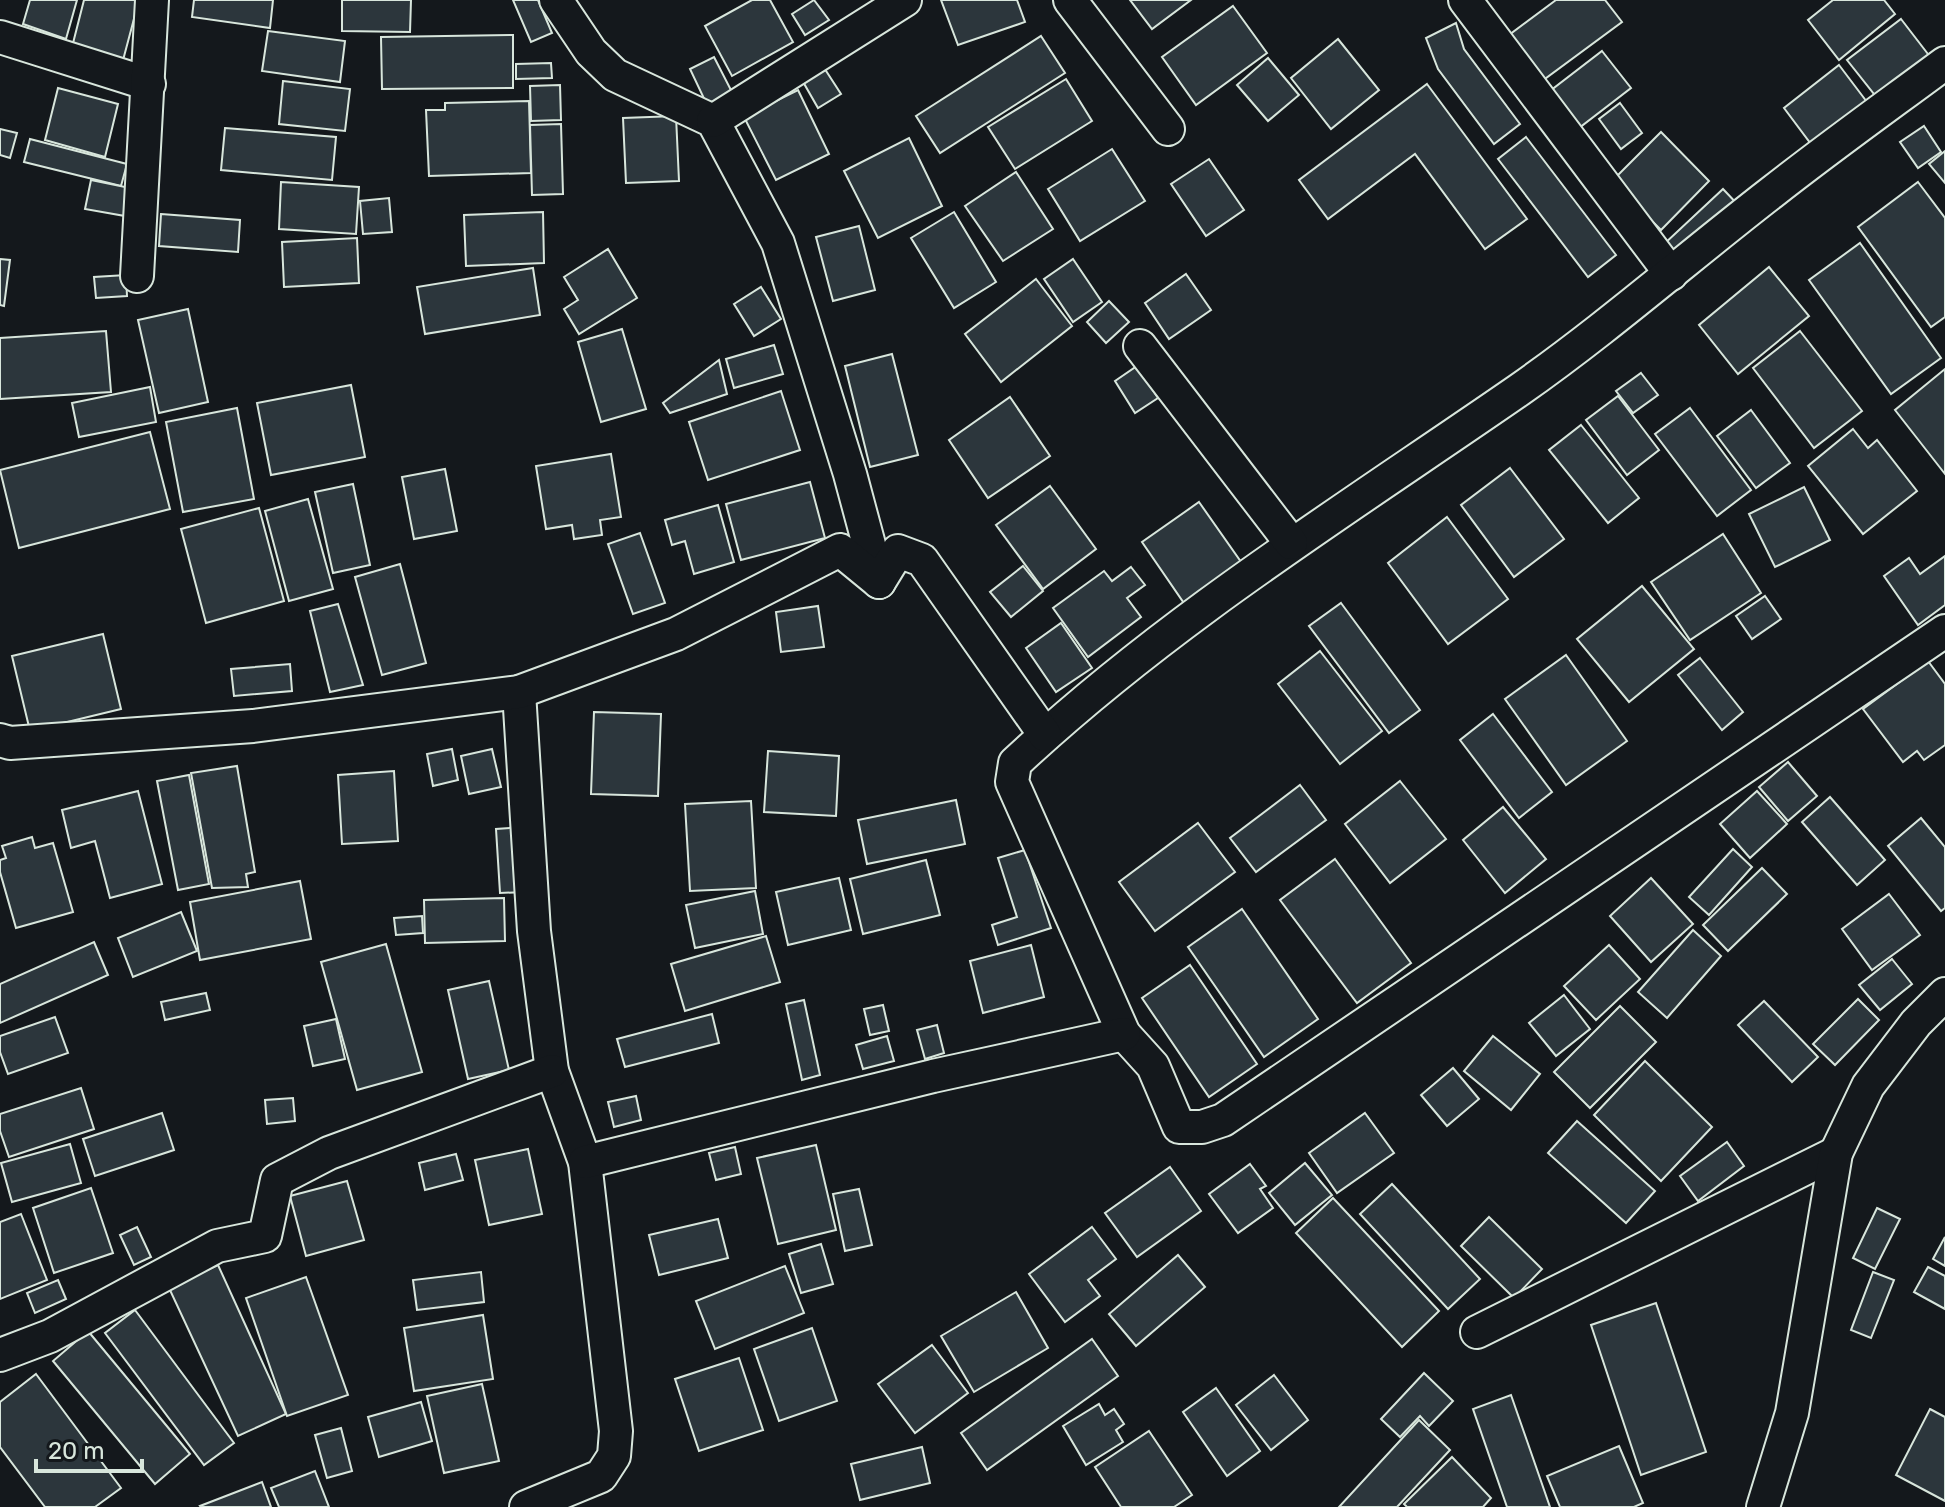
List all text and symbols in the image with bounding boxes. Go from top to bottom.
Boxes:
scale bar [36,1423,142,1473]
text: 20 m [48,1437,105,1465]

